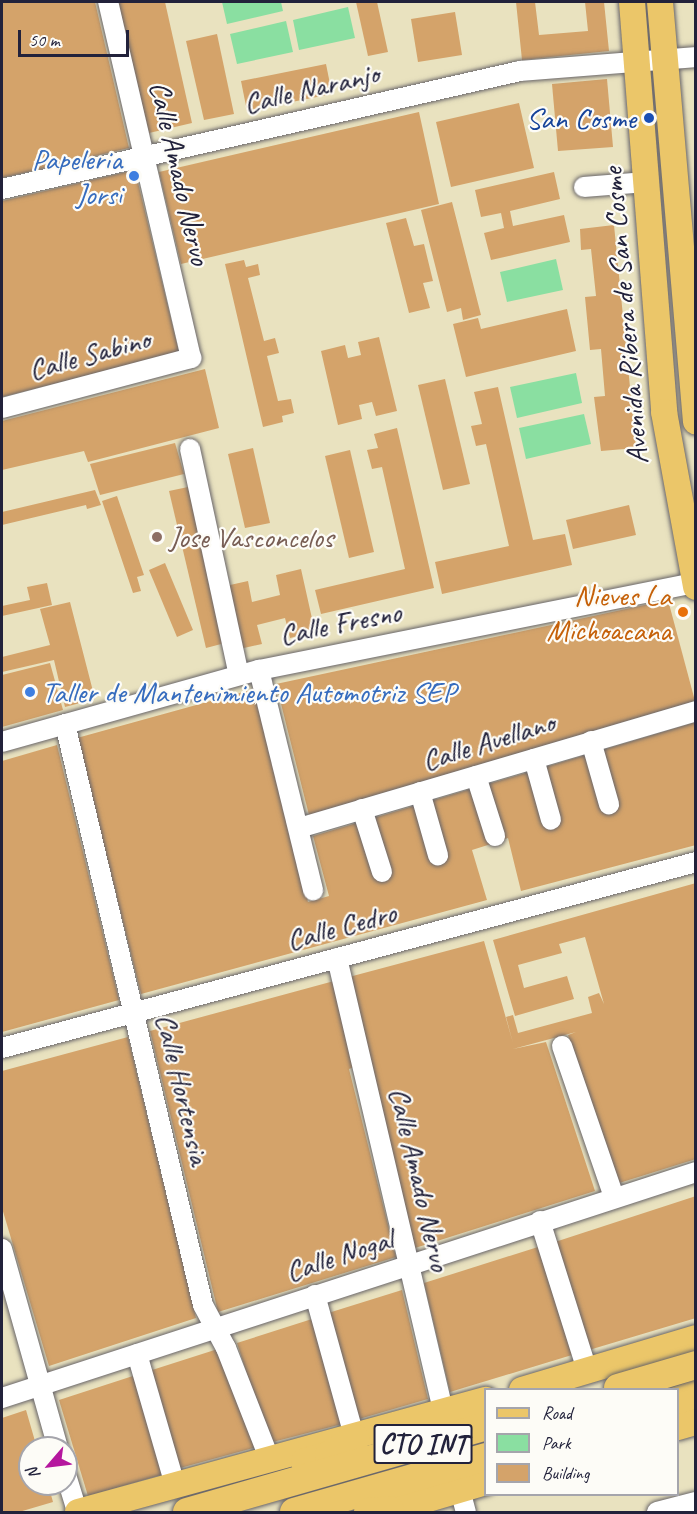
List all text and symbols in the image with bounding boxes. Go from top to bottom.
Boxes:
scale bar [21,18,132,56]
text: 50 m [29,29,60,51]
street label: Calle Naranjo [239,55,383,121]
street label: Calle Amado Nervo [141,77,219,269]
place label: San Cosme [525,100,636,136]
marker: San Cosme [640,109,658,127]
place label: Papeleria Jorsi [32,141,122,212]
street label: Avenida Ribera de San Cosme [594,165,656,467]
marker: Papeleria Jorsi [127,169,141,183]
street label: Calle Sabino [24,320,154,388]
place label: Jose Vasconcelos [169,519,333,555]
marker: Jose Vasconcelos [150,530,164,544]
place label: Nieves La Michoacana [547,577,671,648]
street label: Calle Fresno [276,594,404,652]
marker: Nieves La Michoacana [676,605,690,619]
place label: Taller de Mantenimiento Automotriz SEP [42,674,456,710]
marker: Taller de Mantenimiento Automotriz SEP [23,685,37,699]
street label: Calle Avellano [418,704,558,778]
street label: Calle Cedro [282,894,400,958]
street label: Calle Hortensia [148,1010,218,1168]
street label: Calle Amado Nervo [381,1083,459,1275]
street label: Calle Nogal [281,1221,397,1289]
legend [484,1388,679,1496]
text: Road [542,1402,572,1424]
road number: CTO INT [372,1419,474,1469]
text: Park [542,1432,571,1454]
north arrow [18,1436,78,1496]
text: Building [542,1462,589,1484]
text: N [23,1464,45,1483]

